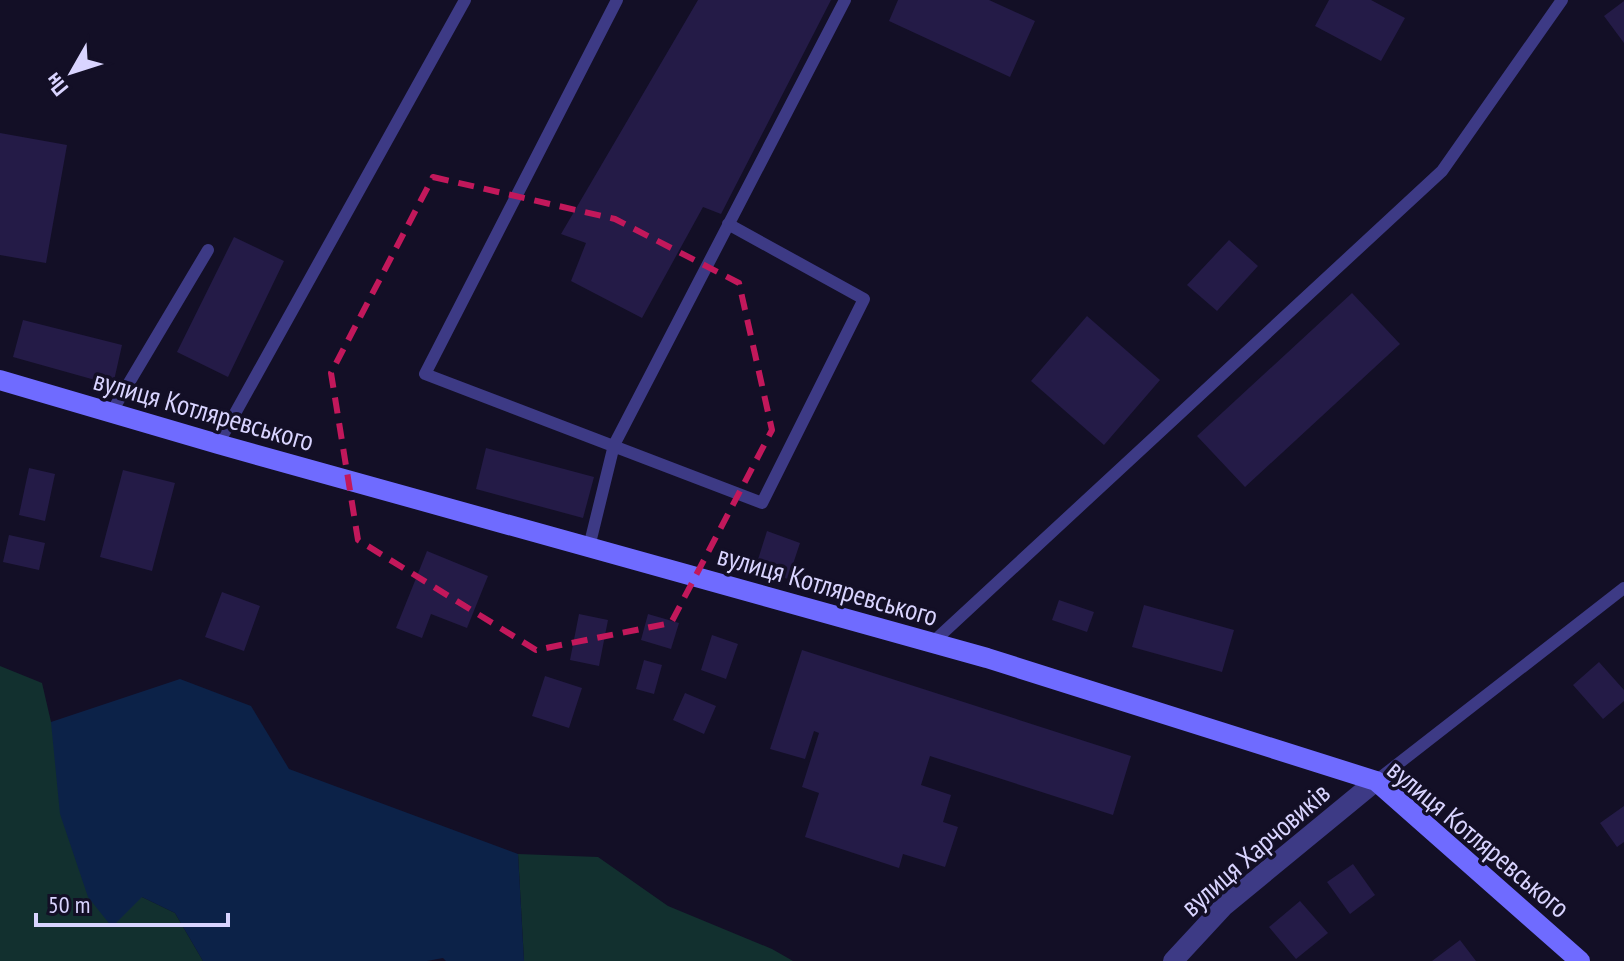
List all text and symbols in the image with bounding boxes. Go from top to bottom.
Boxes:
north arrow [32,32,112,112]
text: Пн [39,68,74,102]
street label: вулиця Котляревського [90,361,318,459]
street label: вулиця Котляревського [714,536,942,634]
street label: вулиця Котляревського [1380,751,1578,925]
street label: вулиця Харчовиків [1173,774,1337,924]
scale bar [36,877,228,927]
text: 50 m [48,889,90,920]

